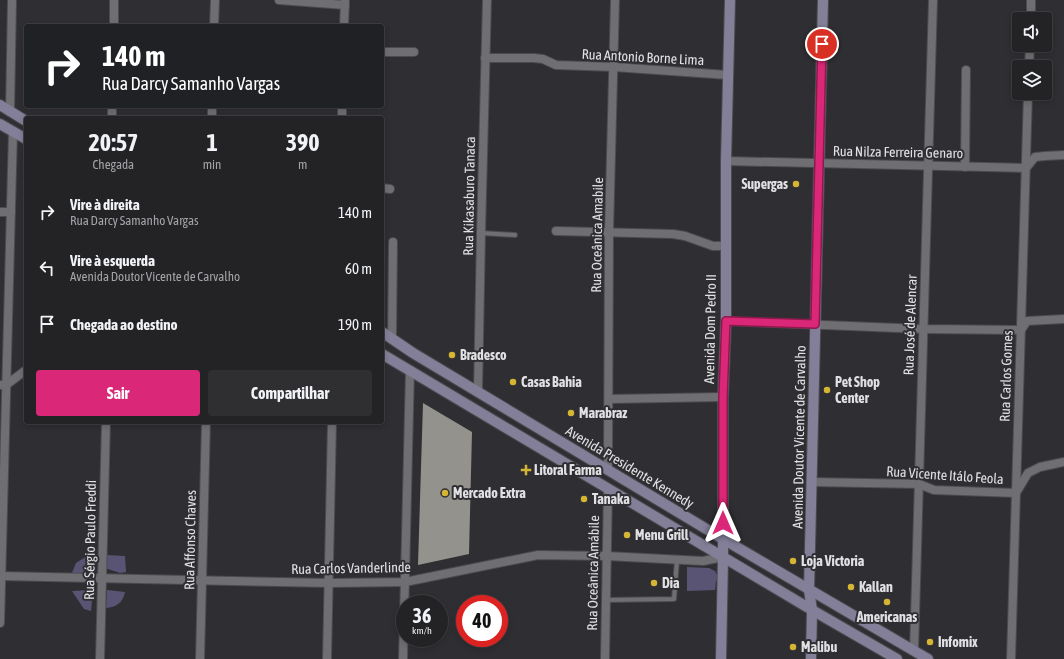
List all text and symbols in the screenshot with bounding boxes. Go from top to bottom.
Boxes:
map controls [1012,12,1052,100]
button: sound [1012,12,1052,52]
pin [805,27,839,61]
icon: arrive [811,33,833,55]
icon: right [36,40,88,92]
text: 140 m [102,40,165,72]
street label: Rua Antonio Borne Lima [581,46,705,68]
button: layers [1012,60,1052,100]
text: Rua Darcy Samanho Vargas [102,73,280,94]
text: 20:57 [88,129,138,156]
text: 1 [206,129,218,156]
text: 390 [286,129,320,156]
street label: Rua Kikasaburo Tanaca [460,136,478,256]
street label: Rua Nilza Ferreira Genaro [833,143,963,161]
text: Chegada [93,157,134,172]
text: min [203,157,221,172]
text: m [298,157,307,172]
place label: Supergas [741,176,788,192]
street label: Rua Oceânica Amabile [588,177,606,293]
marker: Supergas [791,179,801,189]
text: Vire à direita [70,196,140,213]
icon: right [36,201,58,223]
text: 140 m [338,204,372,221]
text: Rua Darcy Samanho Vargas [70,213,199,228]
text: Vire à esquerda [70,252,155,269]
icon: left [36,257,58,279]
text: 60 m [345,260,372,277]
text: Avenida Doutor Vicente de Carvalho [70,269,240,284]
street label: Avenida Dom Pedro II [701,274,719,384]
street label: Rua José de Alencar [900,274,920,376]
icon: arrive [36,313,58,335]
text: Chegada ao destino [70,316,178,333]
text: 190 m [338,316,372,333]
street label: Rua Carlos Gomes [996,330,1016,422]
street label: Avenida Doutor Vicente de Carvalho [789,345,809,529]
place label: Bradesco [460,347,507,363]
marker: Bradesco [447,350,457,360]
button: Sair [36,370,200,416]
button: Compartilhar [208,370,372,416]
place label: Casas Bahia [521,374,582,390]
place label: Pet Shop Center [835,374,880,406]
marker: Casas Bahia [508,377,518,387]
marker: Pet Shop Center [822,385,832,395]
place label: Marabraz [579,405,627,421]
marker: Marabraz [566,408,576,418]
street label: Avenida Presidente Kennedy [563,422,697,512]
place label: Litoral Farma [534,462,602,478]
street label: Rua Vicente Itálo Feola [886,463,1004,487]
marker: Litoral Farma [521,465,531,475]
street label: Rua Sérgio Paulo Freddi [81,480,99,600]
place label: Mercado Extra [453,485,526,501]
marker: Mercado Extra [440,488,450,498]
street label: Rua Affonso Chaves [181,490,199,590]
place label: Tanaka [592,491,630,507]
marker: Tanaka [579,494,589,504]
position arrow [702,502,744,544]
street label: Rua Oceânica Amábile [584,515,602,631]
place label: Menu Grill [635,527,689,543]
marker: Menu Grill [622,530,632,540]
place label: Loja Victoria [801,553,865,569]
marker: Loja Victoria [788,556,798,566]
street label: Rua Carlos Vanderlinde [291,559,411,577]
place label: Dia [662,575,680,591]
marker: Dia [649,578,659,588]
place label: Kallan [859,579,893,595]
marker: Kallan [846,582,856,592]
speed limit sign: 40 [456,595,508,647]
marker: Americanas [882,597,892,607]
text: 36 [413,604,431,627]
place label: Americanas [856,609,917,625]
text: km/h [412,625,432,636]
place label: Infomix [938,634,978,650]
marker: Infomix [925,637,935,647]
place label: Malibu [801,639,837,655]
marker: Malibu [788,642,798,652]

